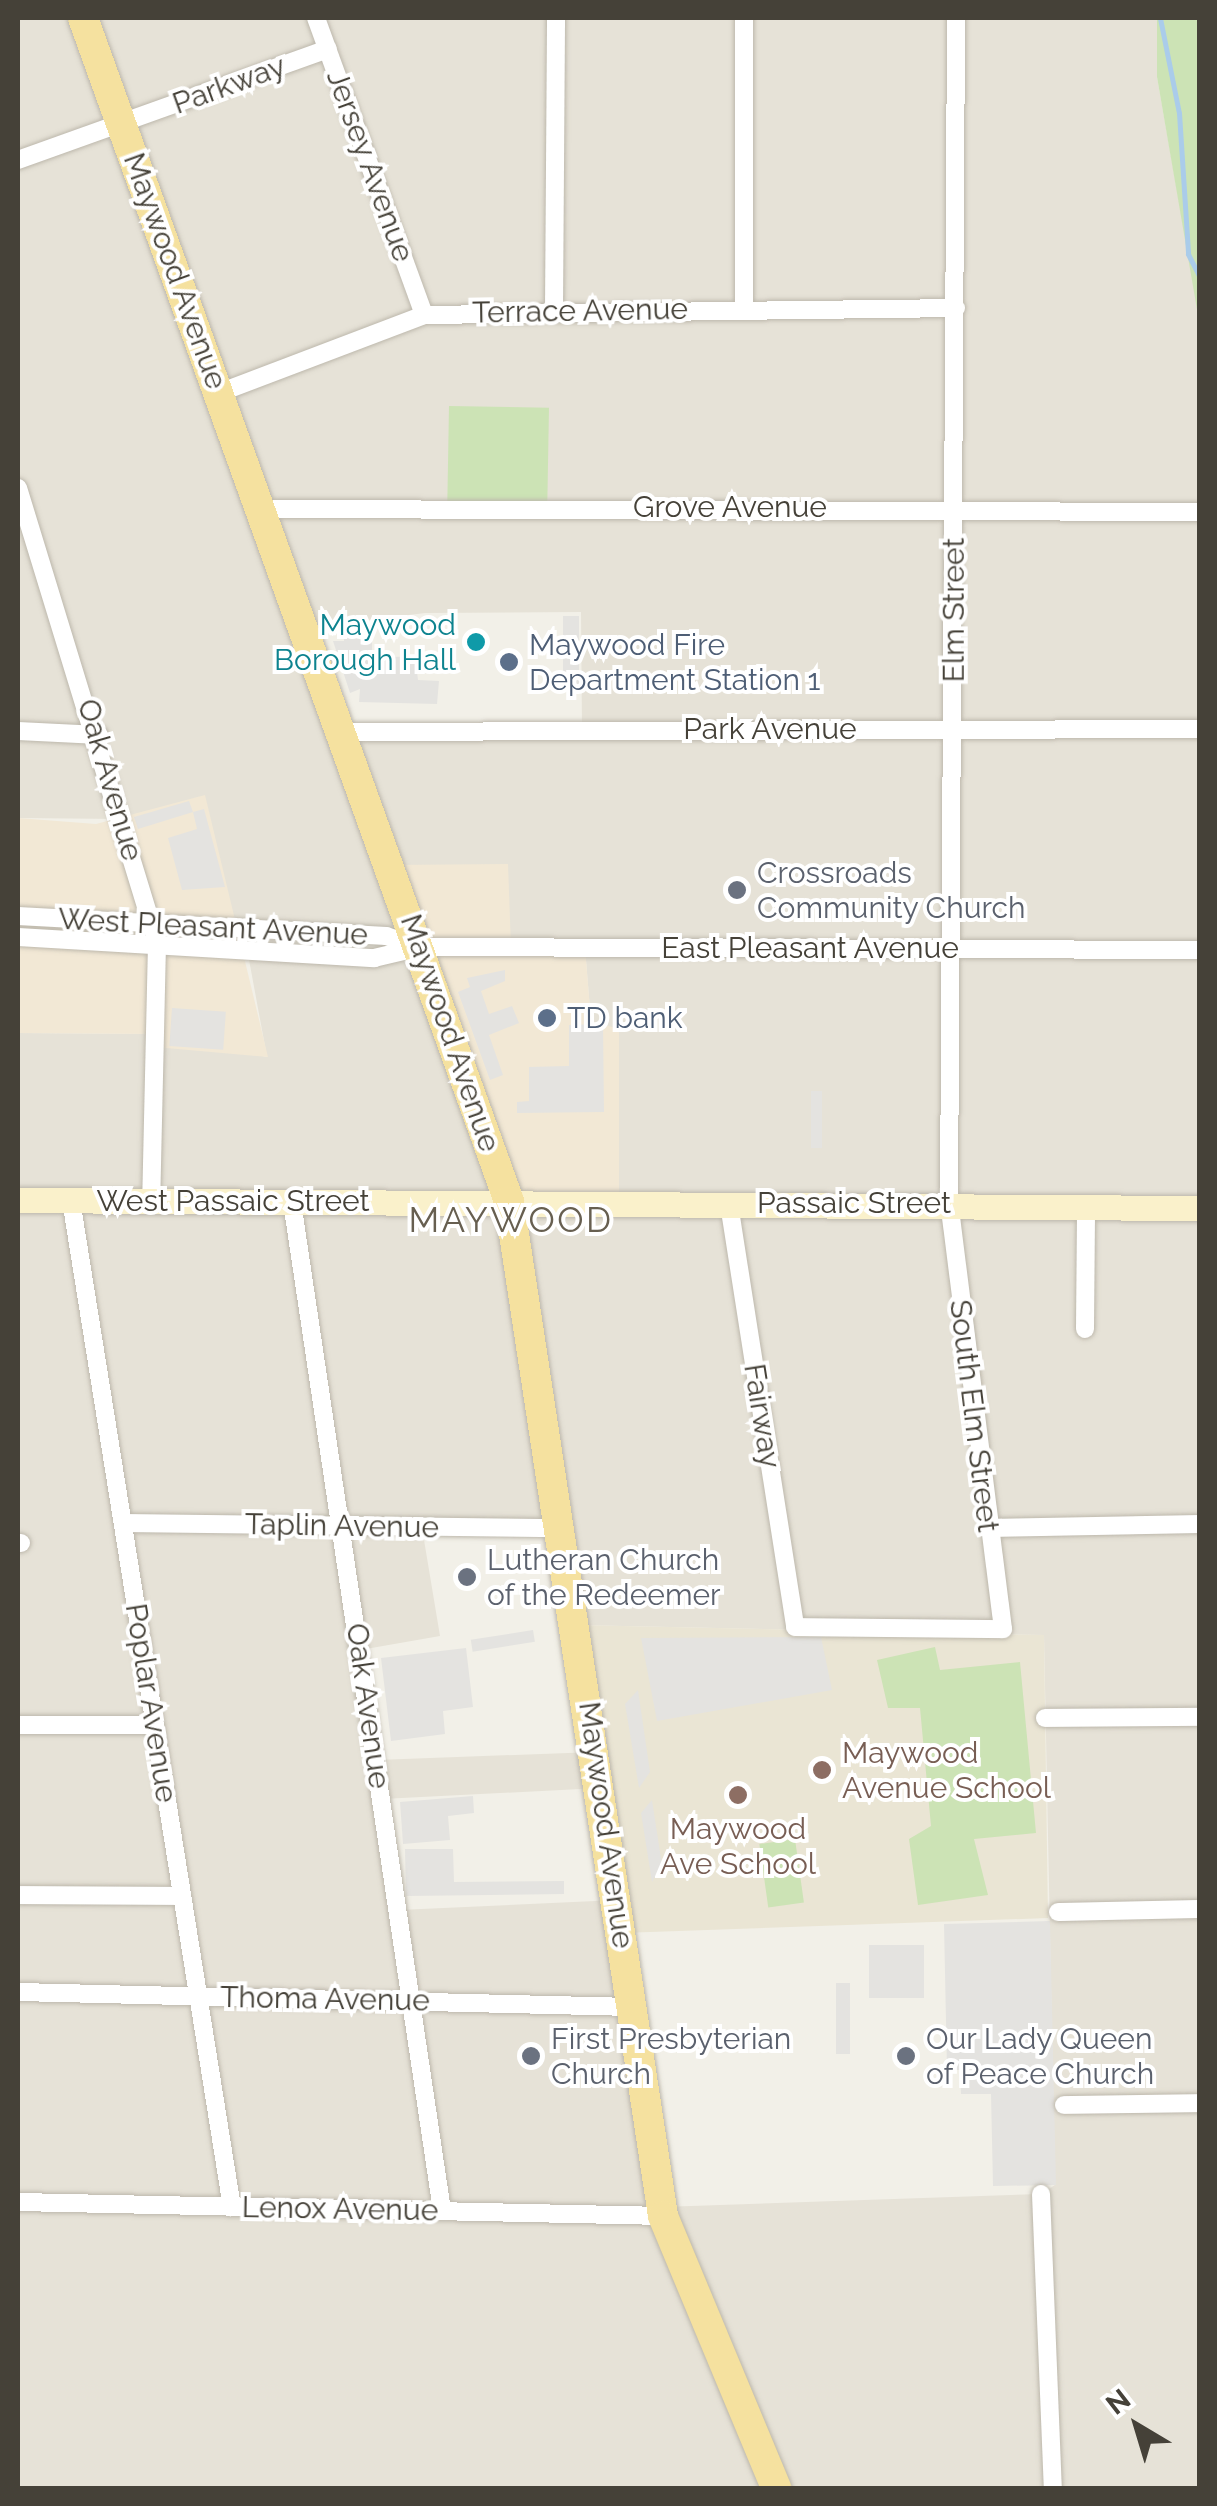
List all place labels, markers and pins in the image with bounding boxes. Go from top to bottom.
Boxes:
place label: Maywood Borough Hall [274,607,456,678]
place label: Maywood Fire Department Station 1 [529,627,820,698]
marker: Maywood Borough Hall [465,631,487,653]
marker: Maywood Fire Department Station 1 [498,651,520,673]
place label: Crossroads Community Church [757,855,1026,926]
marker: Crossroads Community Church [726,879,748,901]
place label: TD bank [567,1000,683,1036]
marker: TD bank [536,1007,558,1029]
place label: Lutheran Church of the Redeemer [487,1542,721,1612]
marker: Lutheran Church of the Redeemer [456,1566,478,1588]
place label: Maywood Avenue School [842,1735,1051,1806]
marker: Maywood Avenue School [811,1759,833,1781]
marker: Maywood Ave School [727,1784,749,1806]
place label: Maywood Ave School [660,1811,816,1882]
place label: First Presbyterian Church [551,2021,791,2092]
place label: Our Lady Queen of Peace Church [926,2021,1155,2092]
marker: First Presbyterian Church [520,2045,542,2067]
marker: Our Lady Queen of Peace Church [895,2045,917,2067]

